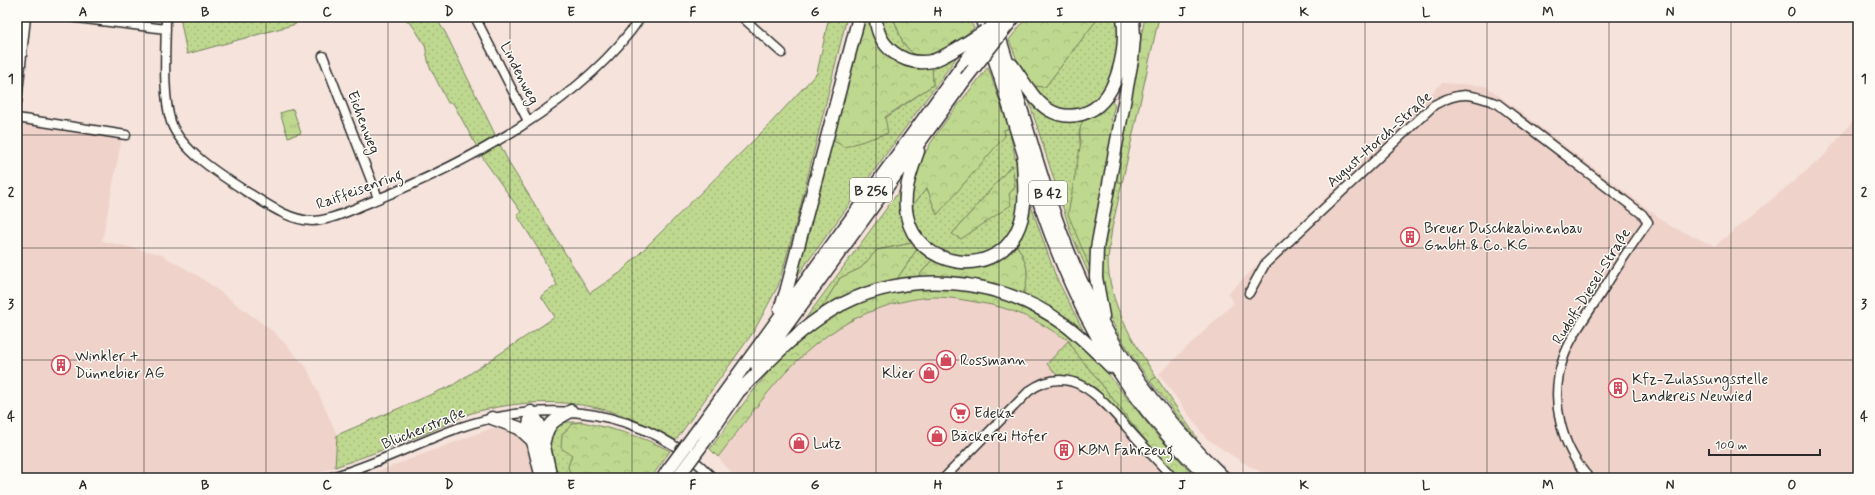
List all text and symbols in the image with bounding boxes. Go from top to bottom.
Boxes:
text: A [79,4,87,21]
text: B [201,4,210,21]
text: C [322,4,332,21]
text: D [445,4,454,21]
text: E [567,4,575,21]
text: F [690,4,697,21]
text: G [811,4,820,21]
text: H [934,4,943,21]
text: I [1057,4,1064,21]
text: J [1178,4,1186,21]
text: K [1299,4,1309,21]
text: L [1422,4,1431,21]
text: M [1542,4,1554,21]
text: N [1666,4,1675,21]
text: O [1788,4,1797,21]
street label: Lindenweg [494,39,543,109]
text: 1 [8,71,14,88]
text: 1 [1861,71,1867,88]
street label: August-Horch-Straße [1323,87,1437,192]
street label: Eichenweg [341,88,384,157]
street label: Raiffeisenring [314,165,405,216]
road number: B 256 [850,178,892,202]
road number: B 42 [1029,181,1067,205]
text: 2 [8,184,15,201]
text: 2 [1861,184,1868,201]
place label: Breuer Duschkabinenbau GmbH & Co. KG [1424,219,1582,256]
street label: Rudolf-Diesel-Straße [1548,225,1636,348]
building icon: Breuer Duschkabinenbau GmbH & Co. KG [1399,226,1421,248]
text: 3 [8,296,14,313]
text: 3 [1861,296,1867,313]
place label: Winkler + Dünnebier AG [75,347,165,384]
shop icon: Rossmann [935,349,957,371]
place label: Rossmann [960,351,1027,371]
building icon: Winkler + Dünnebier AG [50,354,72,376]
shop icon: Klier [918,362,940,384]
place label: Klier [882,364,915,384]
place label: Kfz-Zulassungsstelle Landkreis Neuwied [1632,370,1769,407]
building icon: Kfz-Zulassungsstelle Landkreis Neuwied [1607,377,1629,399]
supermarket icon: Edeka [949,402,971,424]
street label: Blücherstraße [379,403,468,455]
place label: Edeka [974,404,1015,424]
text: 4 [7,409,15,426]
text: 4 [1860,409,1868,426]
shop icon: Bäckerei Höfer [926,425,948,447]
place label: Bäckerei Höfer [951,427,1048,447]
scale bar [1709,431,1820,457]
shop icon: Lutz [788,432,810,454]
place label: Lutz [813,434,842,454]
text: 100 m [1715,438,1747,454]
building icon: KBM Fahrzeug [1053,439,1075,461]
place label: KBM Fahrzeug [1078,441,1173,462]
text: A [79,477,87,494]
text: B [201,477,210,494]
text: C [322,477,332,494]
text: D [445,477,454,494]
text: E [567,477,575,494]
text: F [690,477,697,494]
text: G [811,477,820,494]
text: H [934,477,943,494]
text: I [1057,477,1064,494]
text: J [1178,477,1186,494]
text: K [1299,477,1309,494]
text: L [1422,477,1431,494]
text: M [1542,477,1554,494]
text: N [1666,477,1675,494]
text: O [1788,477,1797,494]

